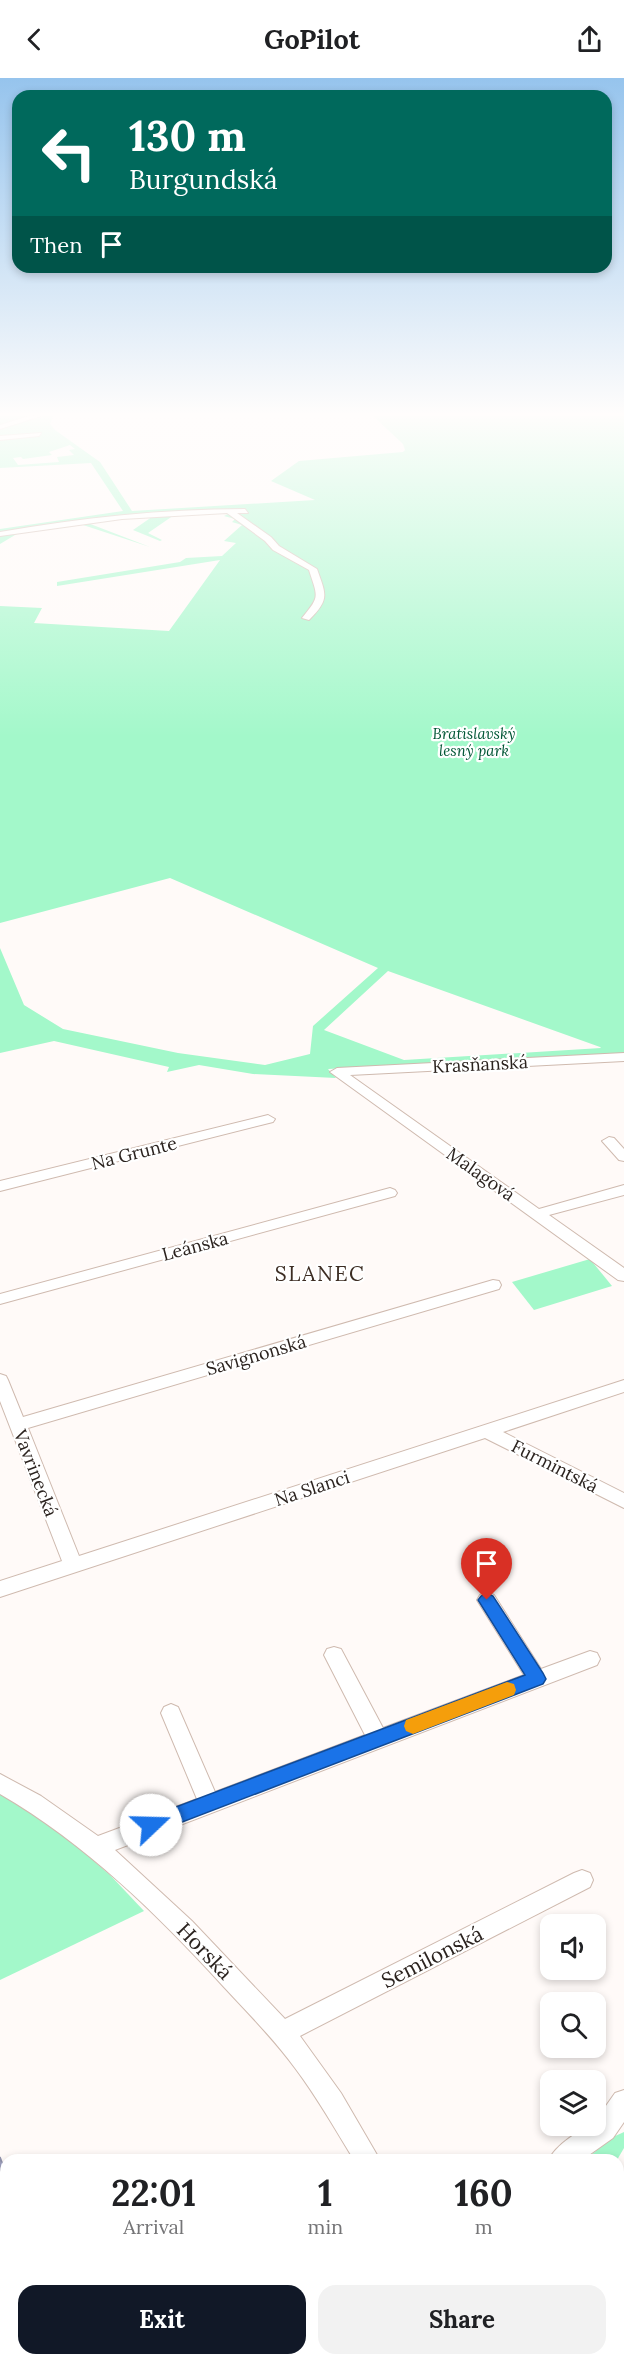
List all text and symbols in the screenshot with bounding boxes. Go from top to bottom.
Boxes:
text: GoPilot [264,22,360,56]
icon: back [18,23,51,56]
icon: share [573,23,606,56]
text: 130 m [129,109,246,163]
icon: left [30,114,108,192]
text: Burgundská [129,162,278,196]
icon: arrive [95,228,128,261]
text: Then [30,231,83,259]
park label: Bratislavský lesný park [432,724,516,760]
street label: Krasňanská [431,1050,529,1078]
street label: Na Grunte [89,1131,179,1175]
street label: Malagová [442,1142,520,1206]
street label: Leánska [159,1226,231,1266]
district label: SLANEC [275,1260,365,1287]
street label: Savignonská [203,1330,309,1380]
street label: Vavrinecká [9,1425,63,1520]
street label: Furmintská [508,1434,602,1498]
street label: Na Slanci [272,1465,352,1511]
pin [461,1538,512,1600]
icon: arrive [470,1547,503,1580]
position arrow [119,1793,183,1857]
map controls [540,1914,606,2136]
button: sound [540,1914,606,1980]
street label: Horská [171,1917,239,1985]
street label: Semilonská [377,1920,488,1994]
button: search [540,1992,606,2058]
button: layers [540,2070,606,2136]
text: 22:01 [111,2170,196,2216]
text: 1 [318,2170,333,2216]
text: 160 [454,2170,513,2216]
text: Arrival [123,2214,184,2239]
text: min [308,2214,343,2239]
text: m [475,2214,493,2239]
button: Exit [18,2285,306,2354]
button: Share [318,2285,606,2354]

